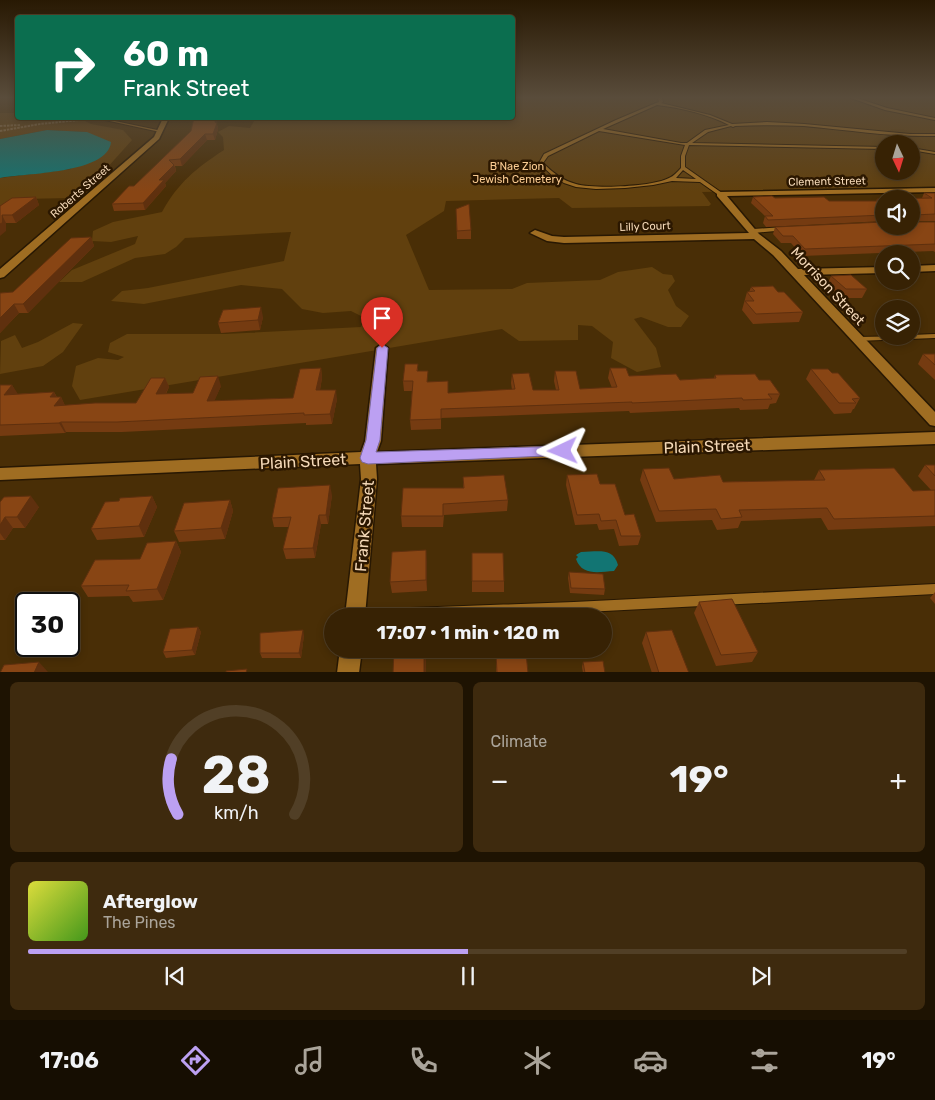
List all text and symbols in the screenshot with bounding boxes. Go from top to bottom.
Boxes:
text: 60 m [123,33,209,75]
icon: right [40,35,105,100]
text: Frank Street [123,75,249,102]
north arrow [875,135,920,180]
map controls [875,135,920,345]
park label: B'Nae Zion Jewish Cemetery [472,160,562,186]
street label: Roberts Street [48,161,113,221]
street label: Clement Street [788,174,867,189]
button: sound [875,190,920,235]
street label: Lilly Court [619,219,672,234]
street label: Morrison Street [787,244,869,329]
button: search [875,245,920,290]
pin [361,297,403,348]
button: layers [875,300,920,345]
icon: arrive [368,304,396,332]
position arrow [536,424,588,476]
street label: Plain Street [663,435,751,458]
street label: Plain Street [259,450,347,473]
street label: Frank Street [351,479,378,573]
speed limit sign: 30 [15,592,80,657]
text: 17:07 · 1 min · 120 m [376,621,560,644]
text: Climate [491,732,547,751]
text: 28 [202,744,271,806]
text: 19° [670,756,729,802]
text: − [491,764,509,797]
text: + [890,764,907,797]
text: km/h [214,802,259,823]
text: Afterglow [103,890,198,913]
text: The Pines [103,913,176,932]
icon: previous [161,962,189,990]
icon: pause [454,962,482,990]
icon: next [747,962,775,990]
icon: directions [178,1043,213,1078]
icon: music [292,1043,327,1078]
icon: phone [406,1043,441,1078]
icon: climate [520,1043,555,1078]
icon: car [633,1043,668,1078]
icon: filters [747,1043,782,1078]
text: 17:06 [39,1047,99,1074]
text: 19° [861,1047,895,1074]

